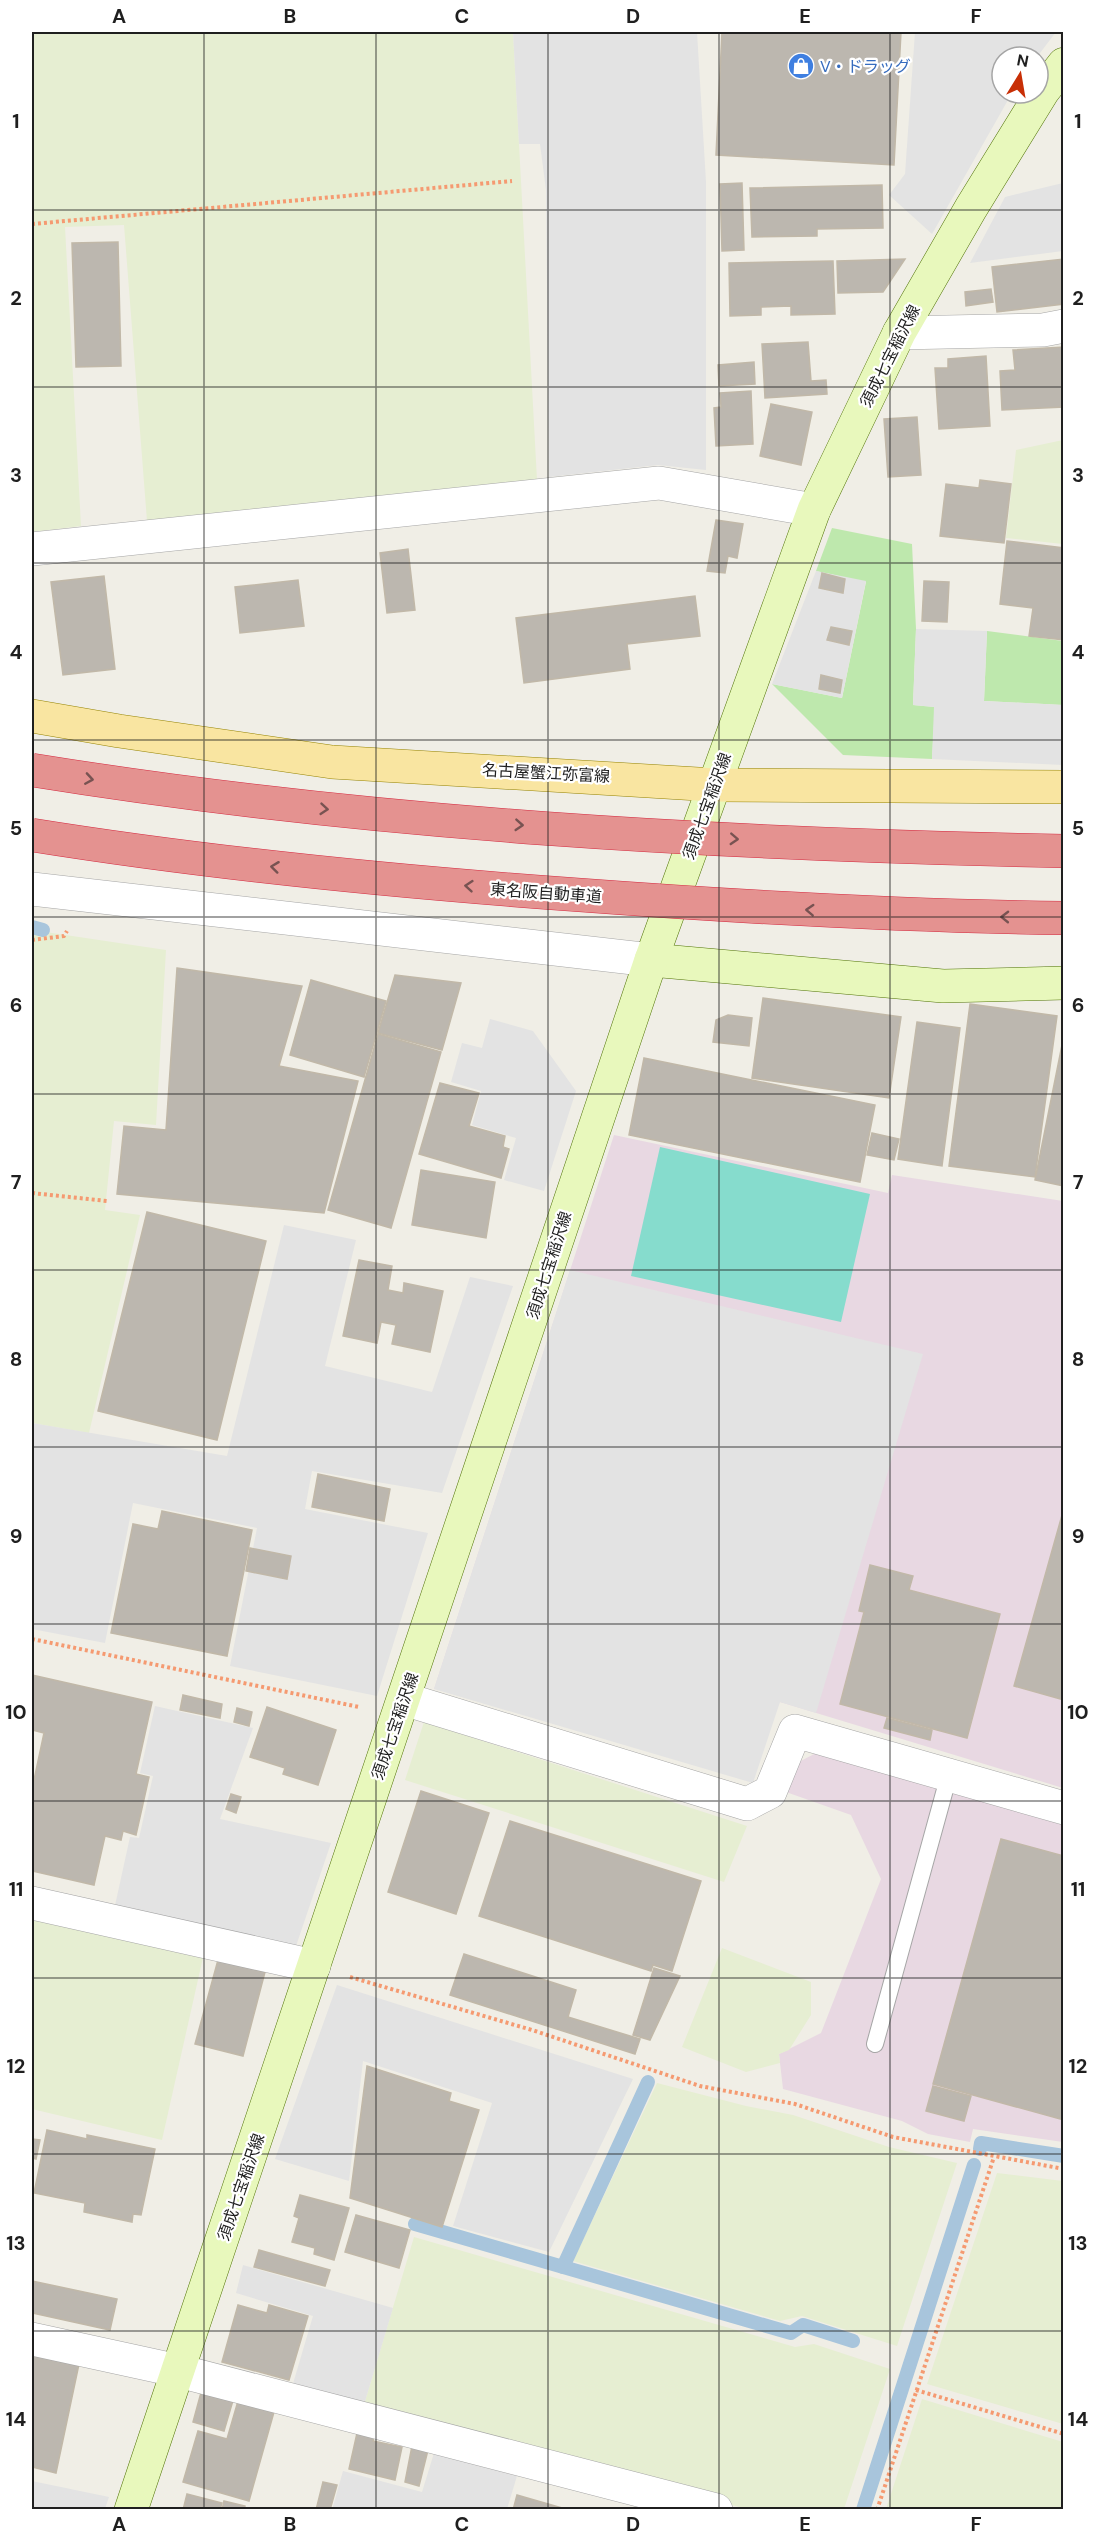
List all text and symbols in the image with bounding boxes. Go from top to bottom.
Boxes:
text: A [112,3,126,29]
text: B [284,3,296,29]
text: C [455,3,469,29]
text: D [626,3,640,29]
text: E [799,3,811,29]
text: F [970,3,982,29]
north arrow [990,45,1050,105]
text: N [1015,49,1030,72]
shop icon: V・ドラッグ [786,51,816,81]
place label: V・ドラッグ [820,56,911,77]
text: 1 [12,108,20,134]
text: 1 [1074,108,1082,134]
text: 2 [10,285,22,311]
text: 2 [1072,285,1084,311]
street label: 須成七宝稲沢線 [855,301,925,411]
text: 3 [10,462,22,488]
text: 3 [1072,462,1084,488]
text: 4 [10,639,23,665]
text: 4 [1072,639,1085,665]
street label: 須成七宝稲沢線 [678,750,736,862]
street label: 名古屋蟹江弥富線 [482,759,610,787]
one-way arrow [85,773,94,785]
one-way arrow [320,802,329,815]
text: 5 [10,815,22,841]
text: 5 [1072,815,1084,841]
one-way arrow [514,819,523,832]
one-way arrow [730,833,739,846]
one-way arrow [270,862,280,874]
street label: 東名阪自動車道 [489,879,603,907]
one-way arrow [464,880,473,893]
one-way arrow [806,904,815,917]
one-way arrow [1001,911,1010,924]
text: 6 [10,992,22,1018]
text: 6 [1072,992,1084,1018]
text: 7 [11,1169,22,1195]
text: 7 [1073,1169,1084,1195]
street label: 須成七宝稲沢線 [522,1208,576,1322]
text: 8 [10,1346,22,1372]
text: 8 [1072,1346,1084,1372]
text: 9 [10,1523,22,1549]
text: 9 [1072,1523,1084,1549]
street label: 須成七宝稲沢線 [367,1670,423,1782]
text: 10 [5,1699,27,1725]
text: 10 [1067,1699,1089,1725]
text: 11 [9,1876,23,1902]
text: 11 [1071,1876,1085,1902]
text: 12 [7,2053,25,2079]
text: 12 [1069,2053,1087,2079]
street label: 須成七宝稲沢線 [213,2131,269,2243]
text: 13 [6,2230,26,2256]
text: 13 [1068,2230,1088,2256]
text: 14 [6,2406,26,2432]
text: 14 [1068,2406,1088,2432]
text: A [112,2511,126,2537]
text: B [284,2511,296,2537]
text: C [455,2511,469,2537]
text: D [626,2511,640,2537]
text: E [799,2511,811,2537]
text: F [970,2511,982,2537]

